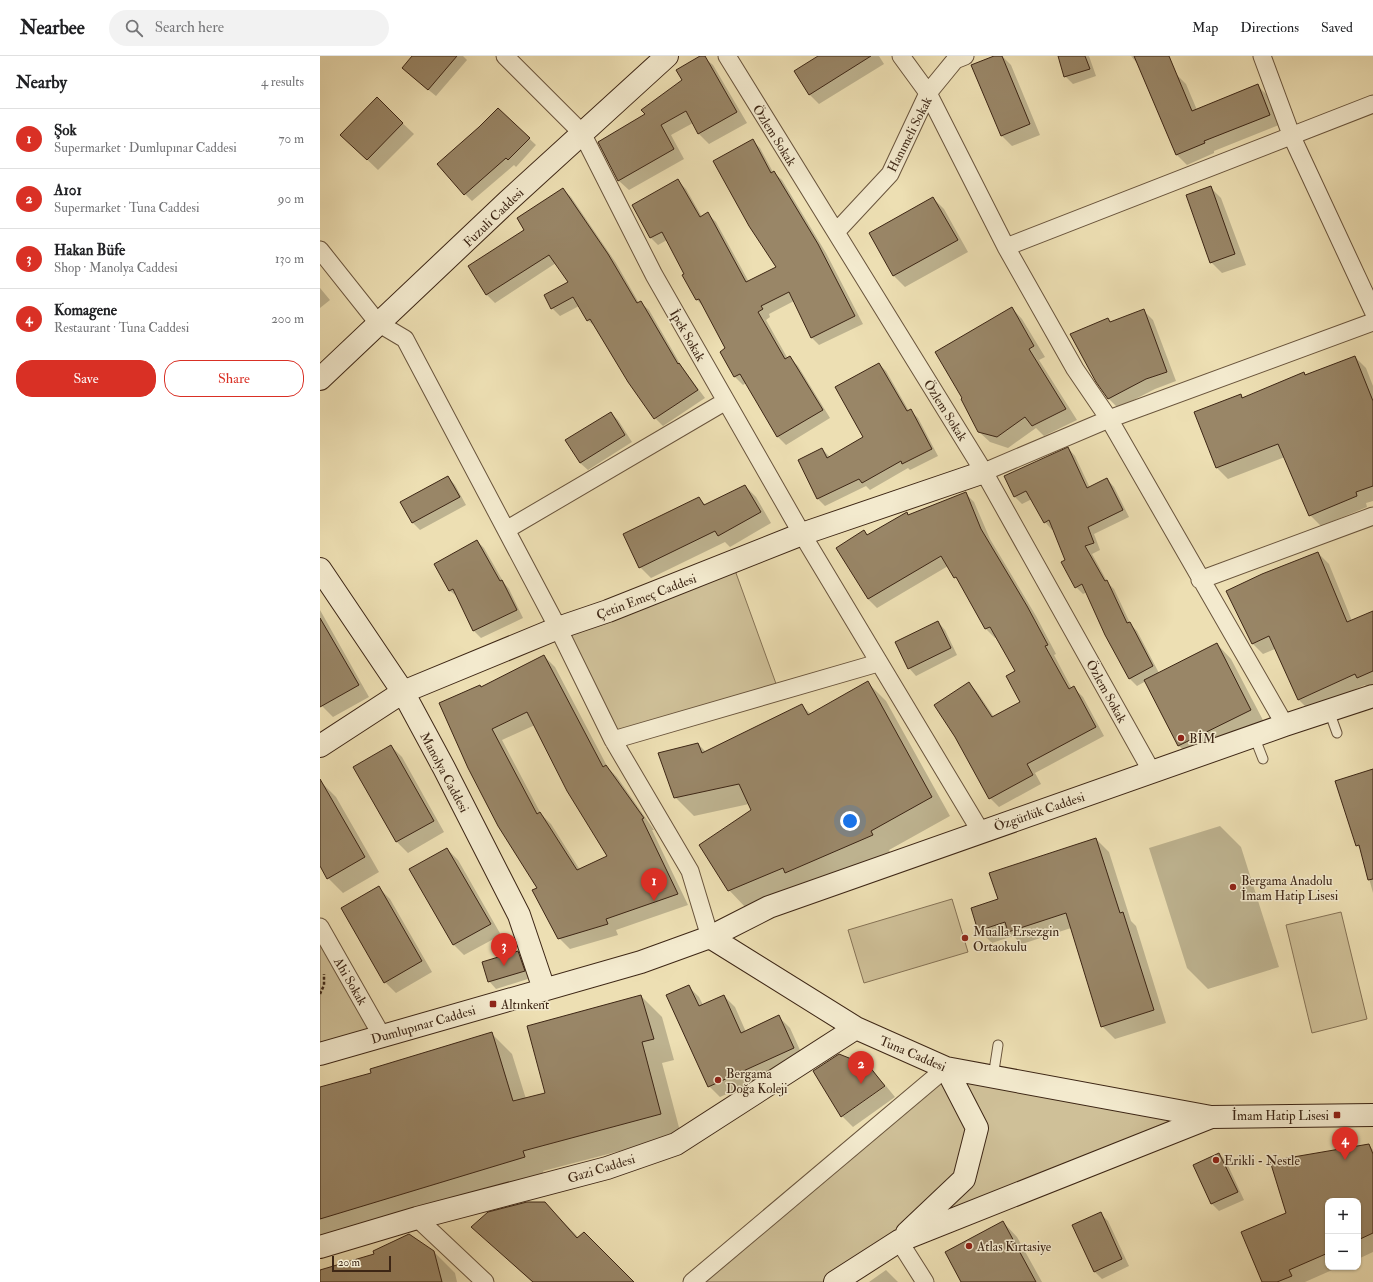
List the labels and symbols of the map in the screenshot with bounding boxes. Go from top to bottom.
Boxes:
street label: Hanımeli Sokak [884,93,936,175]
street label: Özlem Sokak [749,102,800,170]
street label: Fuzuli Caddesi [460,184,528,251]
street label: İpek Sokak [665,306,710,365]
street label: Özlem Sokak [920,377,971,445]
street label: Çetin Emeç Caddesi [594,570,699,623]
street label: Özlem Sokak [1082,657,1130,726]
street label: Manolya Caddesi [415,730,472,816]
place label: BİM [1189,730,1216,747]
marker: BİM [1176,733,1186,743]
street label: Özgürlük Caddesi [992,789,1087,835]
your location [840,811,860,831]
pin: 1 [641,868,667,901]
place label: Bergama Anadolu İmam Hatip Lisesi [1241,873,1339,905]
marker: Bergama Anadolu İmam Hatip Lisesi [1228,882,1238,892]
place label: Mualla Ersezgin Ortaokulu [973,924,1059,955]
pin: 3 [491,933,517,966]
marker: Mualla Ersezgin Ortaokulu [960,933,970,943]
street label: Ahi Sokak [330,954,371,1009]
place label: Altınkent [500,997,549,1013]
marker: Altınkent [488,999,498,1009]
street label: Dumlupınar Caddesi [369,1002,478,1049]
street label: Tuna Caddesi [877,1033,949,1075]
pin: 2 [848,1051,874,1084]
place label: Bergama Doğa Koleji [726,1066,788,1097]
marker: Bergama Doğa Koleji [713,1075,723,1085]
place label: İmam Hatip Lisesi [1232,1107,1330,1125]
marker: İmam Hatip Lisesi [1332,1110,1342,1120]
pin: 4 [1332,1127,1358,1160]
street label: Gazi Caddesi [566,1151,637,1187]
place label: Erikli - Nestle [1224,1153,1300,1169]
marker: Erikli - Nestle [1211,1155,1221,1165]
place label: Atlas Kırtasiye [976,1239,1052,1256]
marker: Atlas Kırtasiye [964,1241,974,1251]
scale bar [332,1254,391,1273]

